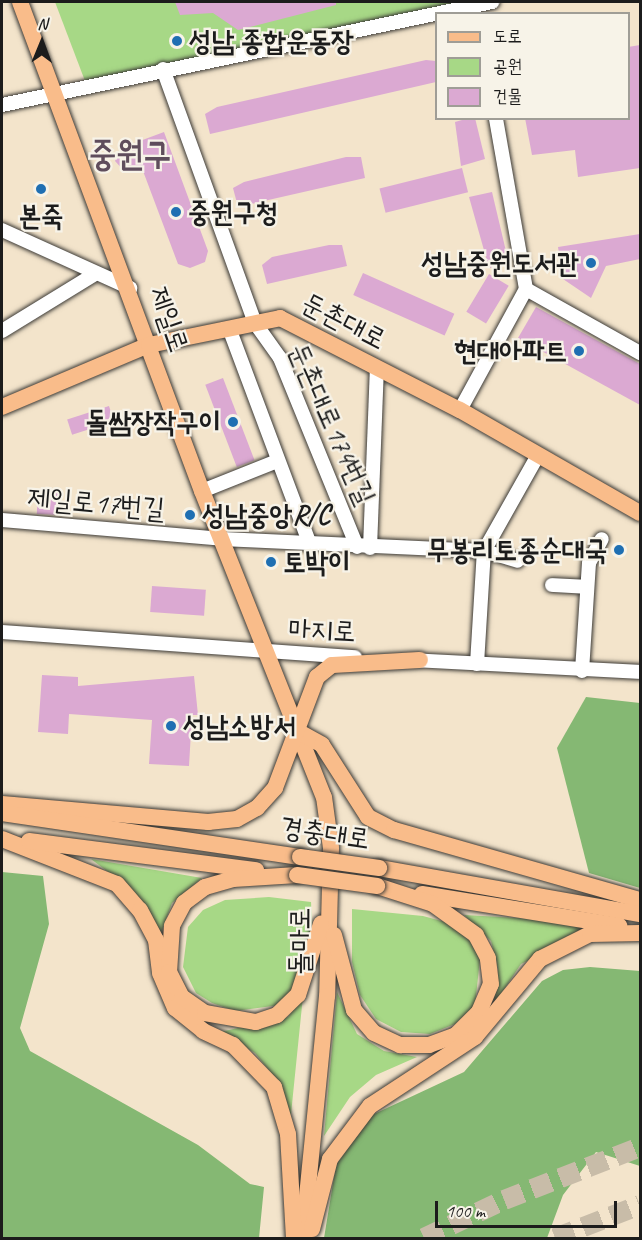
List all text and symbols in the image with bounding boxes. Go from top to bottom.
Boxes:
north arrow [12,12,72,72]
legend [435,12,630,120]
text: N [37,14,47,34]
place label: 성남 종합운동장 [189,24,353,58]
text: 도로 [493,25,522,47]
marker: 성남 종합운동장 [170,34,184,48]
text: 공원 [493,55,522,77]
text: 건물 [493,85,522,107]
district label: 중원구 [89,134,171,174]
marker: 본죽 [34,182,48,196]
place label: 중원구청 [188,195,278,229]
place label: 본죽 [18,199,64,233]
marker: 중원구청 [169,205,183,219]
place label: 성남중원도서관 [421,246,579,280]
marker: 성남중원도서관 [584,256,598,270]
street label: 제일로 [142,282,196,356]
street label: 둔촌대로 [296,286,392,356]
place label: 현대아파트 [454,334,567,368]
street label: 둔촌대로174번길 [281,338,383,510]
marker: 현대아파트 [572,344,586,358]
place label: 돌쌈장작구이 [86,405,221,439]
marker: 돌쌈장작구이 [226,415,240,429]
street label: 제일로17번길 [26,480,166,526]
place label: 성남중앙R/C [202,498,330,532]
marker: 성남중앙R/C [183,508,197,522]
place label: 무봉리토종순대국 [427,533,607,567]
marker: 무봉리토종순대국 [612,543,626,557]
place label: 토박이 [283,545,351,579]
marker: 토박이 [264,555,278,569]
street label: 마지로 [287,611,357,649]
place label: 성남소방서 [183,709,296,743]
marker: 성남소방서 [164,719,178,733]
street label: 경충대로 [278,810,372,856]
street label: 돌마로 [283,907,317,975]
scale bar [438,1189,620,1227]
text: 100 m [446,1200,485,1222]

